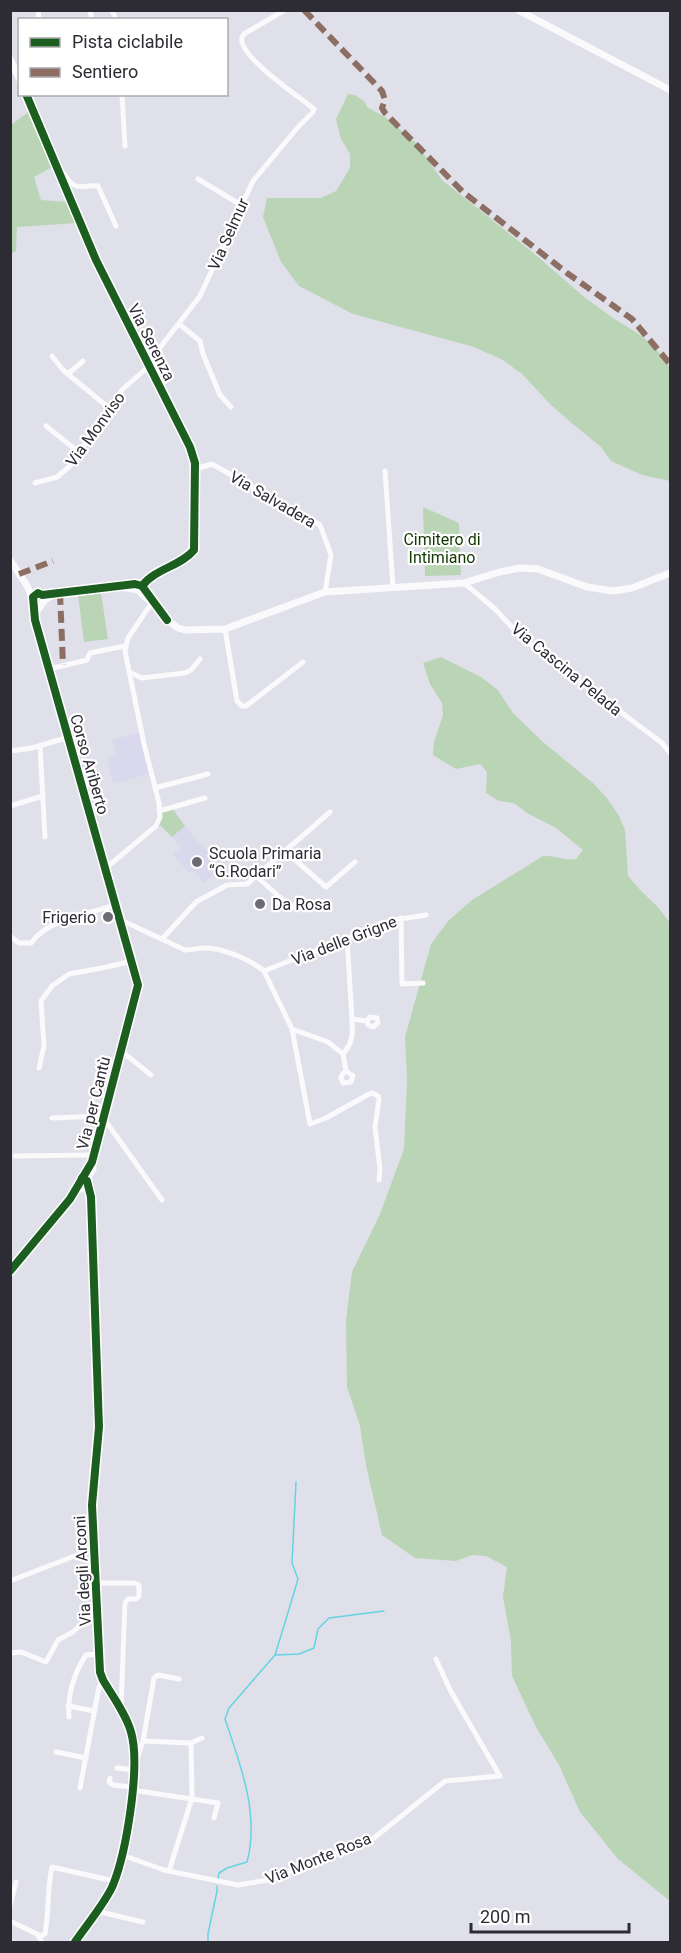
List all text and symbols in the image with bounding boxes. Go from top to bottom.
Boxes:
legend [18,18,228,96]
text: Pista ciclabile [72,31,183,52]
text: Sentiero [72,61,138,82]
street label: Via Selmur [204,195,253,273]
street label: Via Serenza [124,301,179,384]
street label: Via Monviso [62,388,129,470]
street label: Via Salvadera [226,467,319,532]
park label: Cimitero di Intimiano [403,530,481,567]
street label: Via Cascina Pelada [508,619,626,720]
street label: Corso Ariberto [66,712,113,817]
place label: Scuola Primaria “G.Rodari” [209,844,322,881]
marker: Scuola Primaria “G.Rodari” [190,855,204,869]
place label: Da Rosa [272,895,331,914]
marker: Da Rosa [253,897,267,911]
place label: Frigerio [42,908,96,927]
marker: Frigerio [101,910,115,924]
street label: Via delle Grigne [289,912,399,969]
street label: Via per Cantù [73,1054,114,1152]
street label: Via degli Arconi [70,1515,95,1627]
street label: Via Monte Rosa [263,1829,374,1888]
scale bar [471,1896,628,1934]
text: 200 m [480,1906,531,1927]

